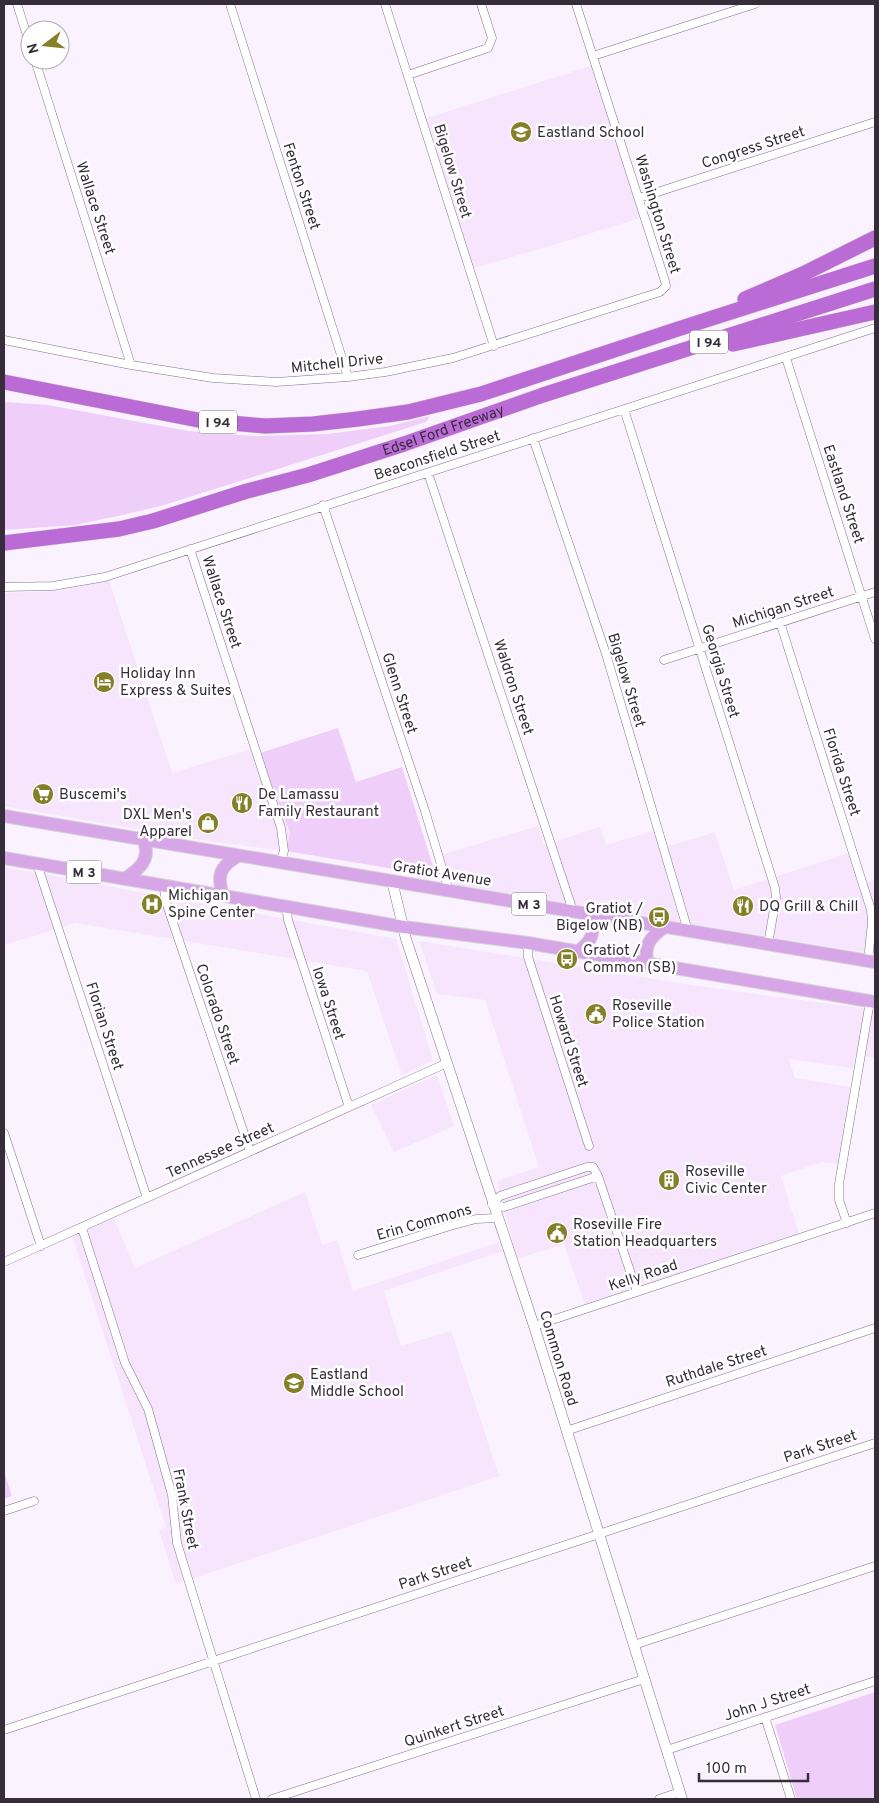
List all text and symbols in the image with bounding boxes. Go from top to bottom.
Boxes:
north arrow [20,20,70,70]
text: N [24,41,44,55]
school or university icon: Eastland School [509,120,533,144]
street label: Bigelow Street [428,122,475,221]
street label: Congress Street [699,123,808,174]
place label: Eastland School [537,124,645,143]
street label: Fenton Street [278,140,324,233]
street label: Washington Street [629,153,684,276]
street label: Wallace Street [71,160,119,257]
road number: I 94 [690,331,728,354]
street label: Mitchell Drive [290,350,384,379]
street label: Edsel Ford Freeway [380,401,507,461]
road number: I 94 [199,411,237,434]
street label: Beaconsfield Street [372,427,503,486]
street label: Eastland Street [818,443,868,546]
street label: Wallace Street [197,554,245,651]
street label: Michigan Street [730,583,837,634]
street label: Georgia Street [696,622,743,721]
street label: Bigelow Street [602,631,649,730]
street label: Waldron Street [488,637,537,738]
street label: Glenn Street [377,650,421,737]
place label: Holiday Inn Express & Suites [120,665,232,701]
hotel icon: Holiday Inn Express & Suites [92,670,116,694]
street label: Florida Street [817,726,864,819]
supermarket icon: Buscemi's [31,782,55,806]
place label: Buscemi's [59,786,127,805]
place label: De Lamassu Family Restaurant [258,786,379,822]
restaurant icon: De Lamassu Family Restaurant [230,791,254,815]
place label: DXL Men's Apparel [123,806,192,842]
shop icon: DXL Men's Apparel [196,811,220,835]
street label: Gratiot Avenue [391,857,492,892]
road number: M 3 [66,860,102,884]
place label: Michigan Spine Center [168,887,255,923]
hospital icon: Michigan Spine Center [140,892,164,916]
road number: M 3 [512,892,546,916]
restaurant icon: DQ Grill & Chill [731,894,755,918]
place label: DQ Grill & Chill [759,898,858,917]
place label: Gratiot / Bigelow (NB) [556,900,644,936]
bus stop icon: Gratiot / Bigelow (NB) [647,905,671,929]
place label: Gratiot / Common (SB) [583,942,676,978]
bus stop icon: Gratiot / Common (SB) [555,947,579,971]
street label: Colorado Street [190,961,243,1068]
street label: Iowa Street [307,964,348,1042]
street label: Florian Street [80,980,127,1073]
street label: Howard Street [544,993,591,1090]
place label: Roseville Police Station [612,997,705,1033]
public building icon: Roseville Police Station [584,1002,608,1026]
street label: Tennessee Street [164,1119,277,1184]
place label: Roseville Civic Center [685,1163,767,1199]
building icon: Roseville Civic Center [657,1168,681,1192]
street label: Erin Commons [375,1201,474,1246]
place label: Roseville Fire Station Headquarters [573,1216,717,1252]
public building icon: Roseville Fire Station Headquarters [545,1221,569,1245]
street label: Kelly Road [606,1256,680,1297]
street label: Common Road [534,1308,581,1409]
street label: Ruthdale Street [663,1342,770,1393]
place label: Eastland Middle School [310,1366,404,1402]
school or university icon: Eastland Middle School [282,1371,306,1395]
street label: Park Street [781,1427,859,1468]
street label: Frank Street [167,1467,202,1551]
street label: Park Street [396,1554,474,1595]
street label: John J Street [722,1680,813,1726]
street label: Quinkert Street [402,1702,507,1753]
scale bar [699,1750,808,1782]
text: 100 m [706,1760,747,1779]

